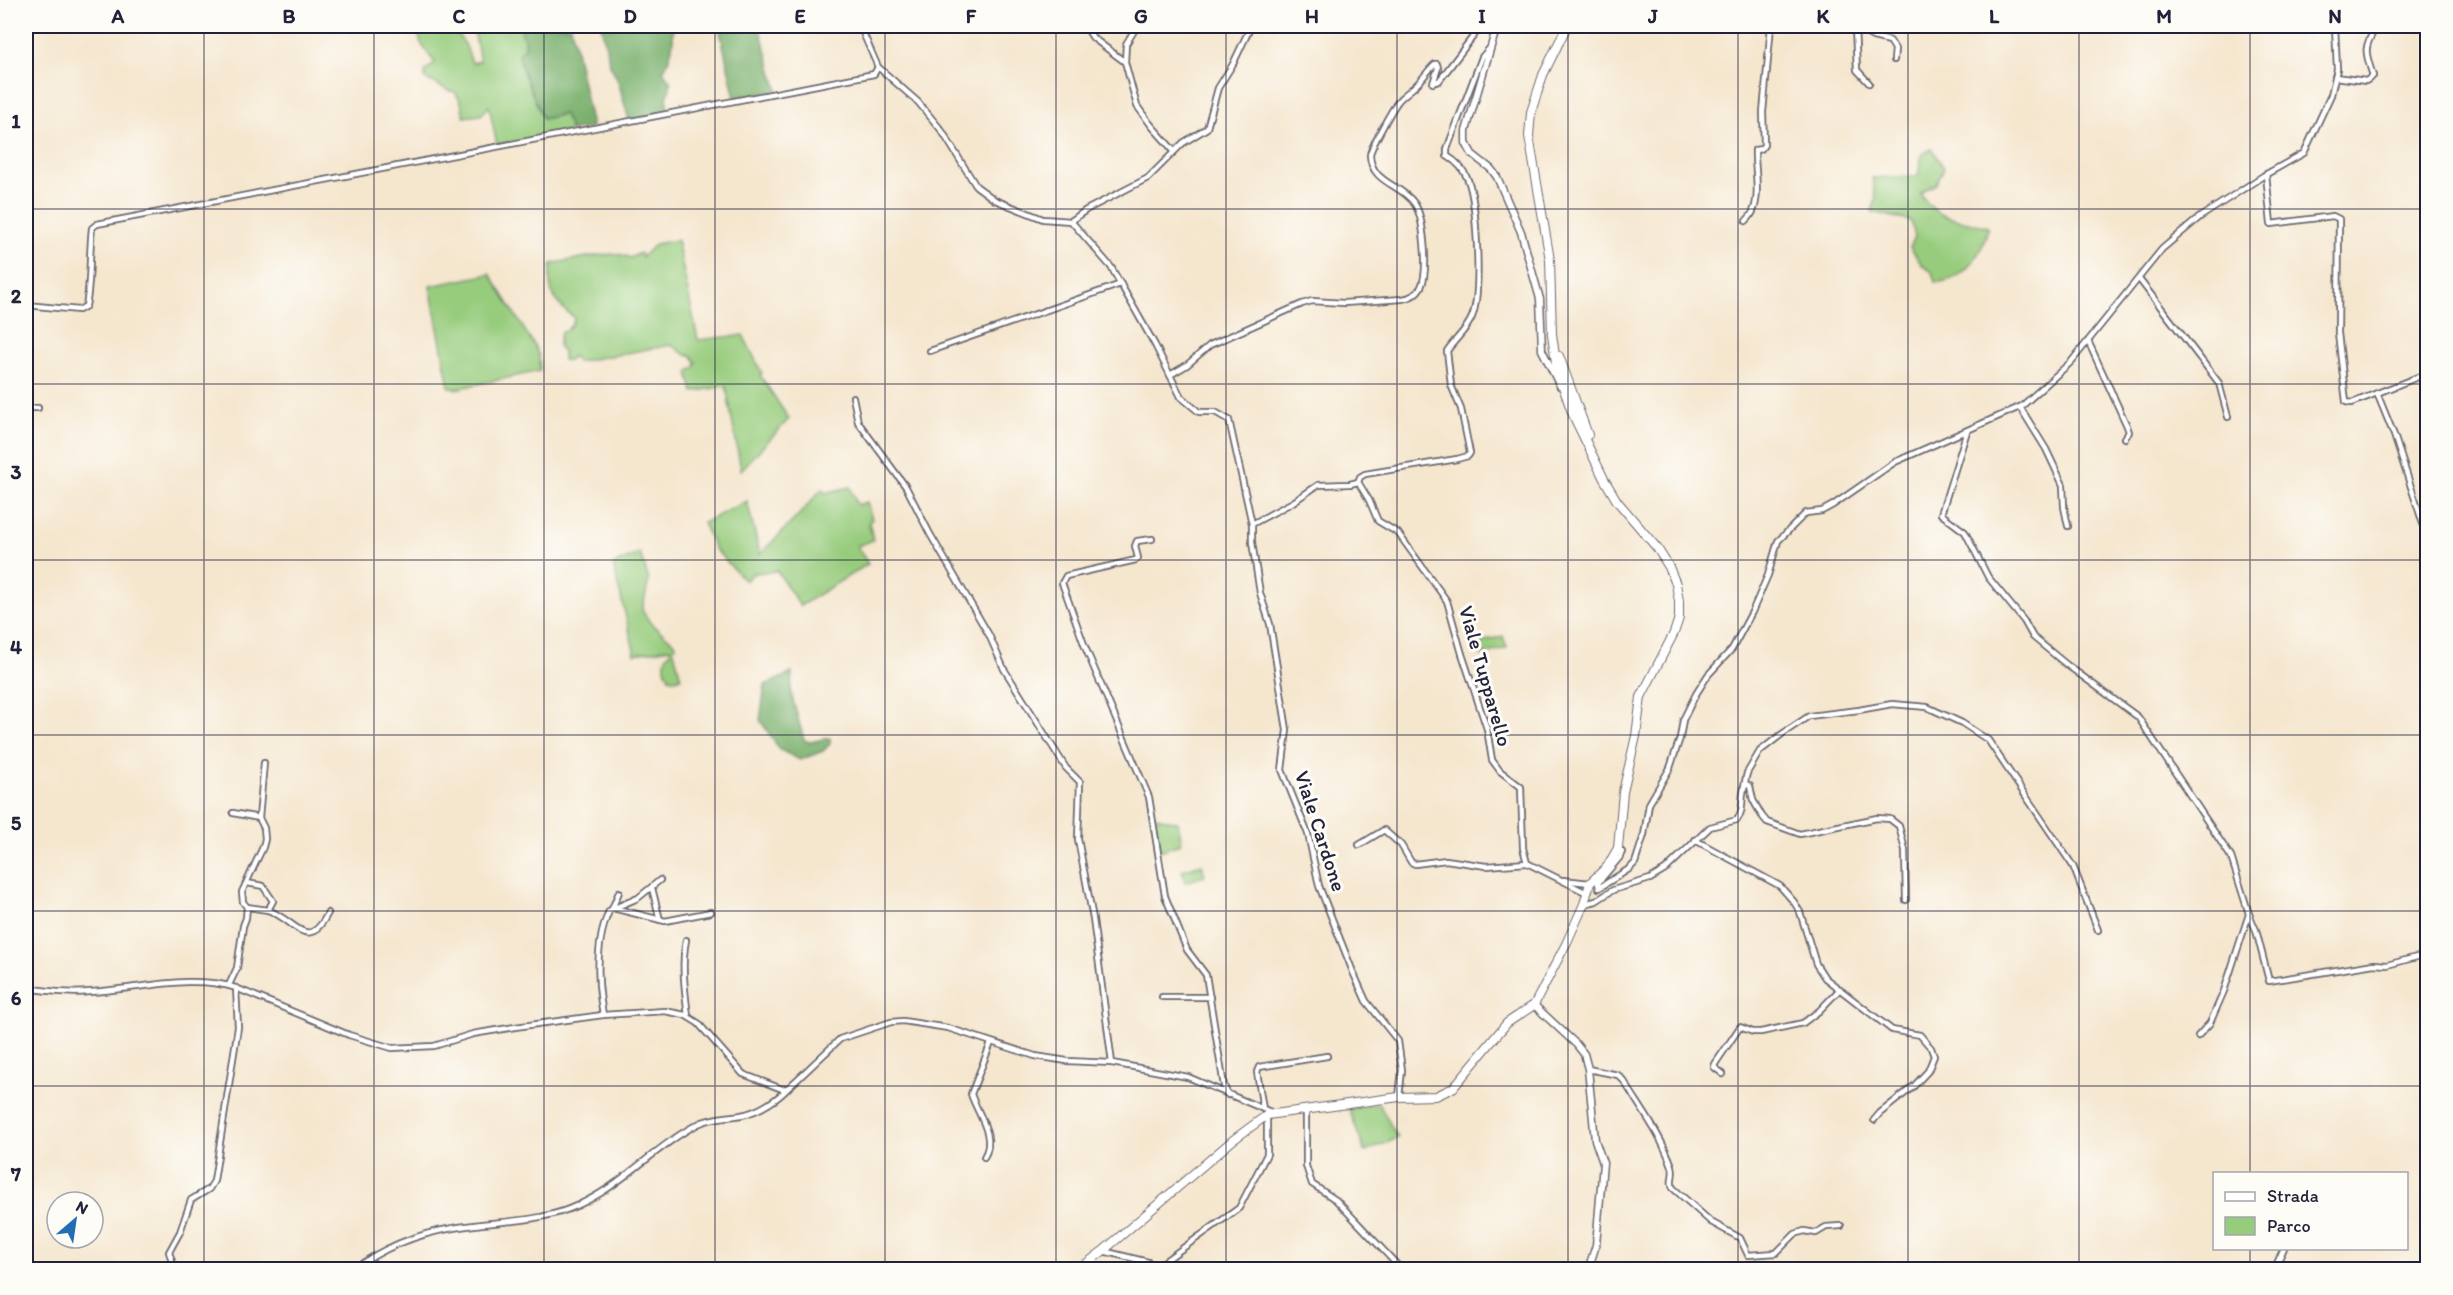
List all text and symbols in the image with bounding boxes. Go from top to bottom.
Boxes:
text: A [111,4,125,28]
text: B [283,4,296,28]
text: C [453,4,466,28]
text: D [623,4,637,28]
text: E [794,4,806,28]
text: F [966,4,977,28]
text: G [1134,4,1148,28]
text: H [1305,4,1319,28]
text: I [1478,4,1486,28]
text: J [1647,4,1658,28]
text: K [1817,4,1831,28]
text: L [1989,4,2000,28]
text: M [2156,4,2172,28]
text: N [2328,4,2342,28]
text: 1 [11,109,21,133]
text: 2 [11,284,22,308]
text: 3 [11,460,22,484]
street label: Viale Tupparello [1454,603,1518,749]
text: 4 [10,635,22,659]
street label: Viale Cardone [1290,768,1352,894]
text: 5 [11,811,22,835]
text: 6 [11,986,22,1010]
text: 7 [10,1162,21,1186]
legend [2213,1172,2408,1250]
text: Strada [2267,1185,2319,1207]
north arrow [45,1190,105,1250]
text: N [73,1196,91,1218]
text: Parco [2267,1215,2311,1237]

